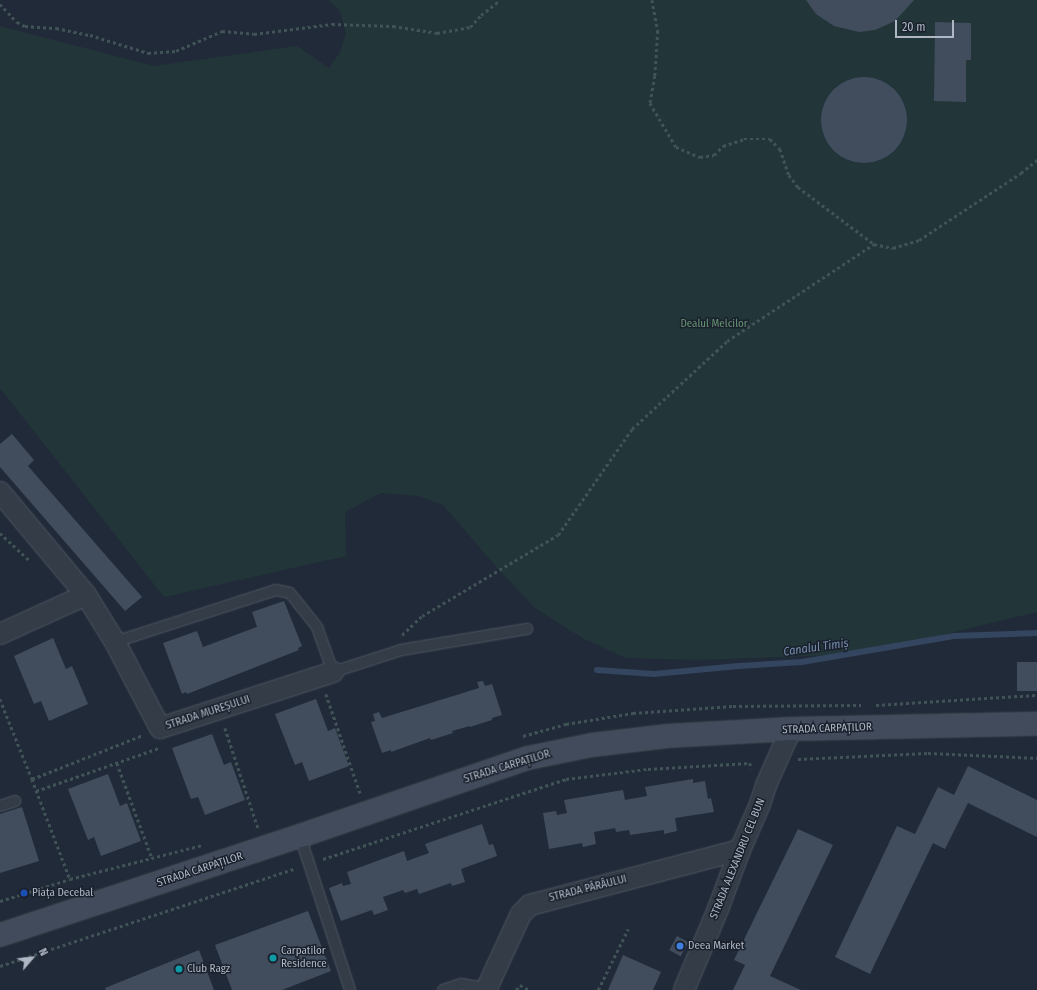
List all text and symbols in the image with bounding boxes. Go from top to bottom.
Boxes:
scale bar [897,12,956,38]
text: 20 m [902,20,926,34]
park label: Dealul Melcilor [680,317,748,331]
water label: Canalul Timiș [782,636,850,660]
street label: STRADA MUREȘULUI [164,693,252,733]
street label: STRADA CARPAȚILOR [782,721,872,737]
street label: STRADA CARPAȚILOR [462,748,552,786]
street label: STRADA ALEXANDRU CEL BUN [708,797,768,921]
street label: STRADA CARPAȚILOR [155,850,245,890]
street label: STRADA PÂRÂULUI [548,873,628,905]
place label: Piața Decebal [32,886,93,900]
marker: Piața Decebal [19,888,29,898]
north arrow [12,938,52,978]
place label: Deea Market [688,939,744,953]
marker: Deea Market [675,941,685,951]
place label: Carpatilor Residence [281,945,327,971]
text: N [36,946,50,958]
marker: Carpatilor Residence [268,953,278,963]
place label: Club Ragz [187,962,230,976]
marker: Club Ragz [174,964,184,974]

